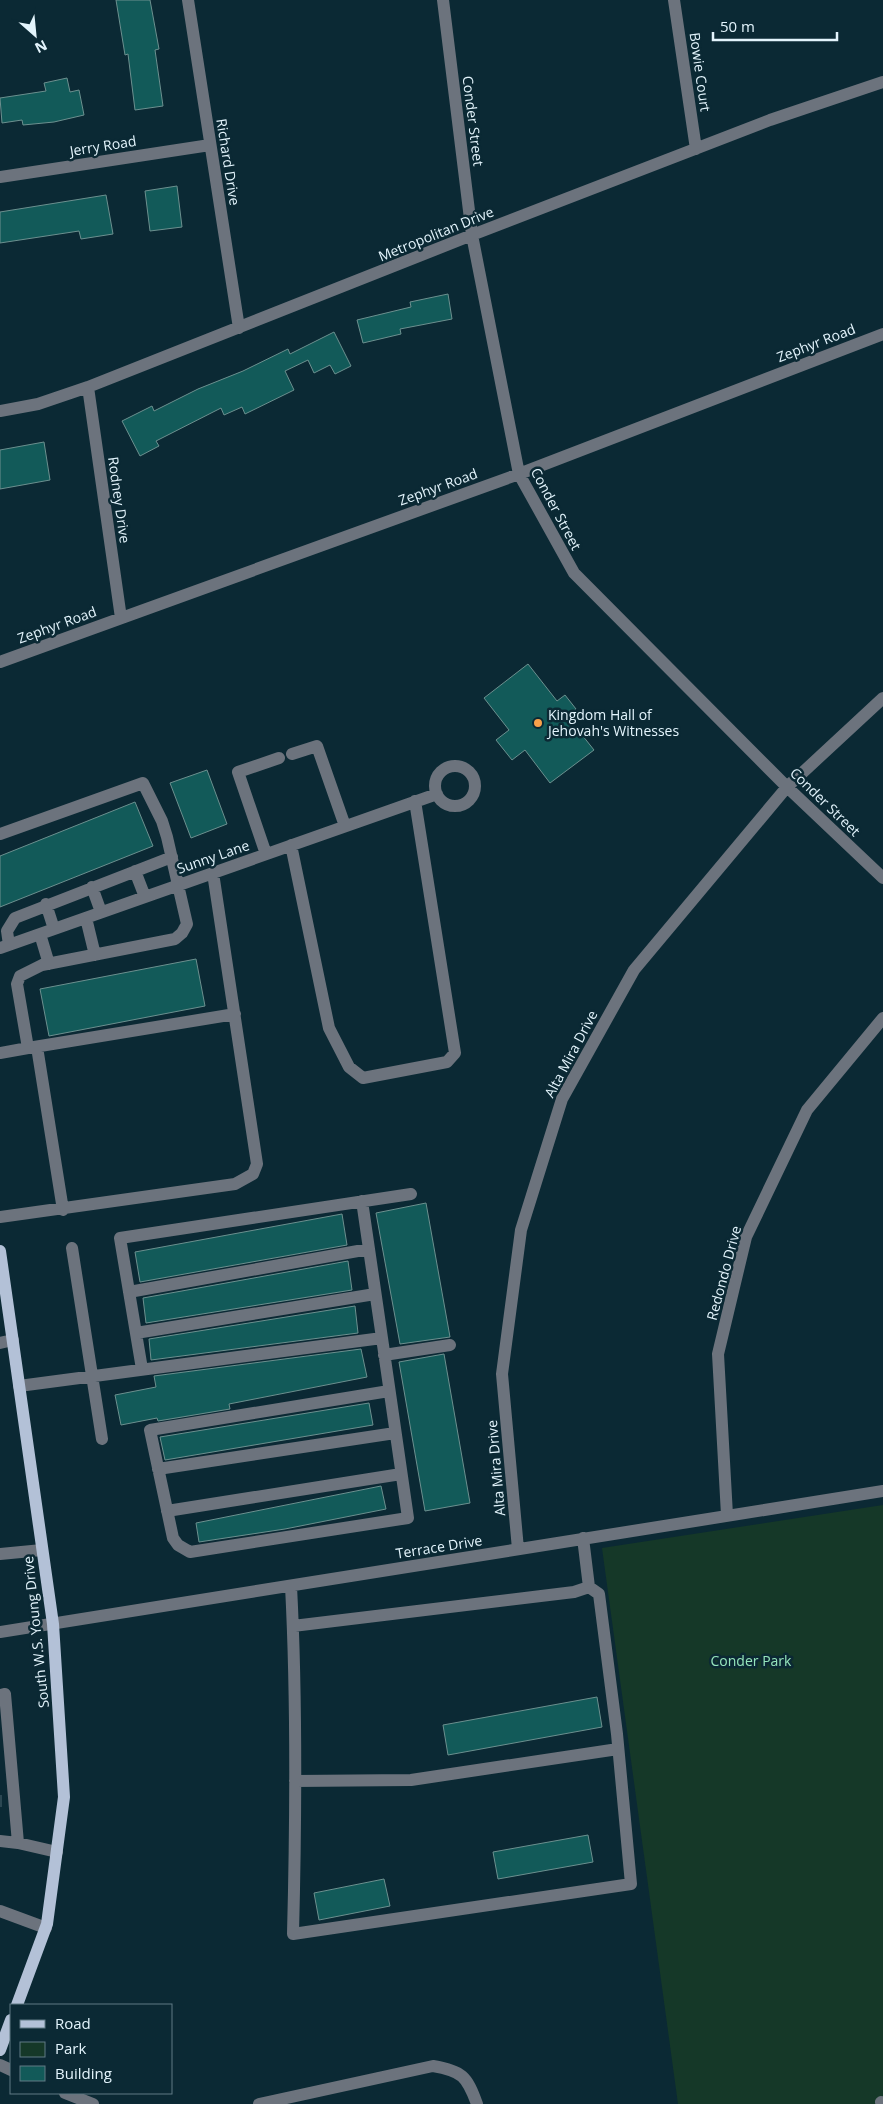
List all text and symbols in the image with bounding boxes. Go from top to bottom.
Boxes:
north arrow [10,10,60,60]
scale bar [713,10,837,42]
text: 50 m [720,16,755,36]
street label: Bowie Court [686,31,715,113]
text: N [32,36,51,58]
street label: Conder Street [459,75,488,167]
street label: Richard Drive [212,117,245,207]
street label: Jerry Road [66,131,138,160]
street label: Metropolitan Drive [375,202,496,265]
street label: Zephyr Road [774,319,858,366]
street label: Rodney Drive [104,456,135,544]
street label: Zephyr Road [396,463,480,510]
street label: Conder Street [527,464,586,553]
street label: Zephyr Road [15,601,99,648]
place label: Kingdom Hall of Jehovah's Witnesses [546,705,679,740]
marker: Kingdom Hall of Jehovah's Witnesses [532,717,544,729]
street label: Conder Street [786,763,865,840]
street label: Sunny Lane [174,835,252,878]
street label: Alta Mira Drive [540,1007,602,1101]
street label: Redondo Drive [702,1223,745,1322]
street label: Alta Mira Drive [482,1419,509,1517]
street label: Terrace Drive [394,1530,484,1563]
street label: South W.S. Young Drive [18,1555,53,1709]
park label: Conder Park [711,1651,792,1670]
legend [10,2004,172,2094]
text: Road [55,2013,91,2033]
text: Park [55,2038,86,2058]
text: Building [55,2063,112,2083]

